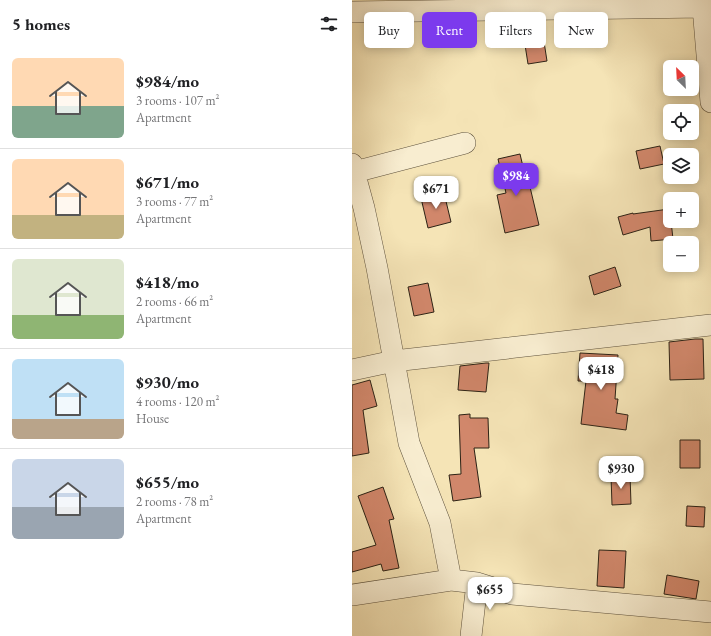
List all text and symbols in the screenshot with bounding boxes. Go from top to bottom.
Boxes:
chip: Buy [364,12,414,48]
chip: Rent [422,12,477,48]
chip: Filters [485,12,546,48]
chip: New [554,12,608,48]
text: 5 homes [12,13,70,35]
icon: filters [318,13,340,35]
north arrow [663,60,699,96]
map controls [663,60,699,272]
text: $984/mo [136,70,199,92]
icon: home [44,74,92,122]
text: 3 rooms · 107 m² [136,92,220,109]
button: locate [663,104,699,140]
text: Apartment [136,109,191,126]
button: layers [663,148,699,184]
pin: $984 [492,163,540,197]
text: $984 [503,167,529,184]
text: $671/mo [136,171,199,193]
icon: home [44,175,92,223]
pin: $671 [412,176,460,210]
text: $671 [423,180,449,197]
button: + [663,192,699,228]
text: 3 rooms · 77 m² [136,193,213,210]
text: Apartment [136,210,191,227]
button: − [663,236,699,272]
text: $418/mo [136,271,199,293]
icon: home [44,275,92,323]
text: 2 rooms · 66 m² [136,293,213,310]
text: Apartment [136,310,191,327]
pin: $418 [577,357,625,391]
text: $418 [588,361,614,378]
text: $930/mo [136,371,199,393]
icon: home [44,375,92,423]
text: 4 rooms · 120 m² [136,393,220,410]
text: House [136,410,169,427]
pin: $930 [597,456,645,490]
text: $930 [608,460,634,477]
text: $655/mo [136,471,199,493]
icon: home [44,475,92,523]
text: 2 rooms · 78 m² [136,493,213,510]
text: Apartment [136,510,191,527]
pin: $655 [466,577,514,611]
text: $655 [477,581,503,598]

